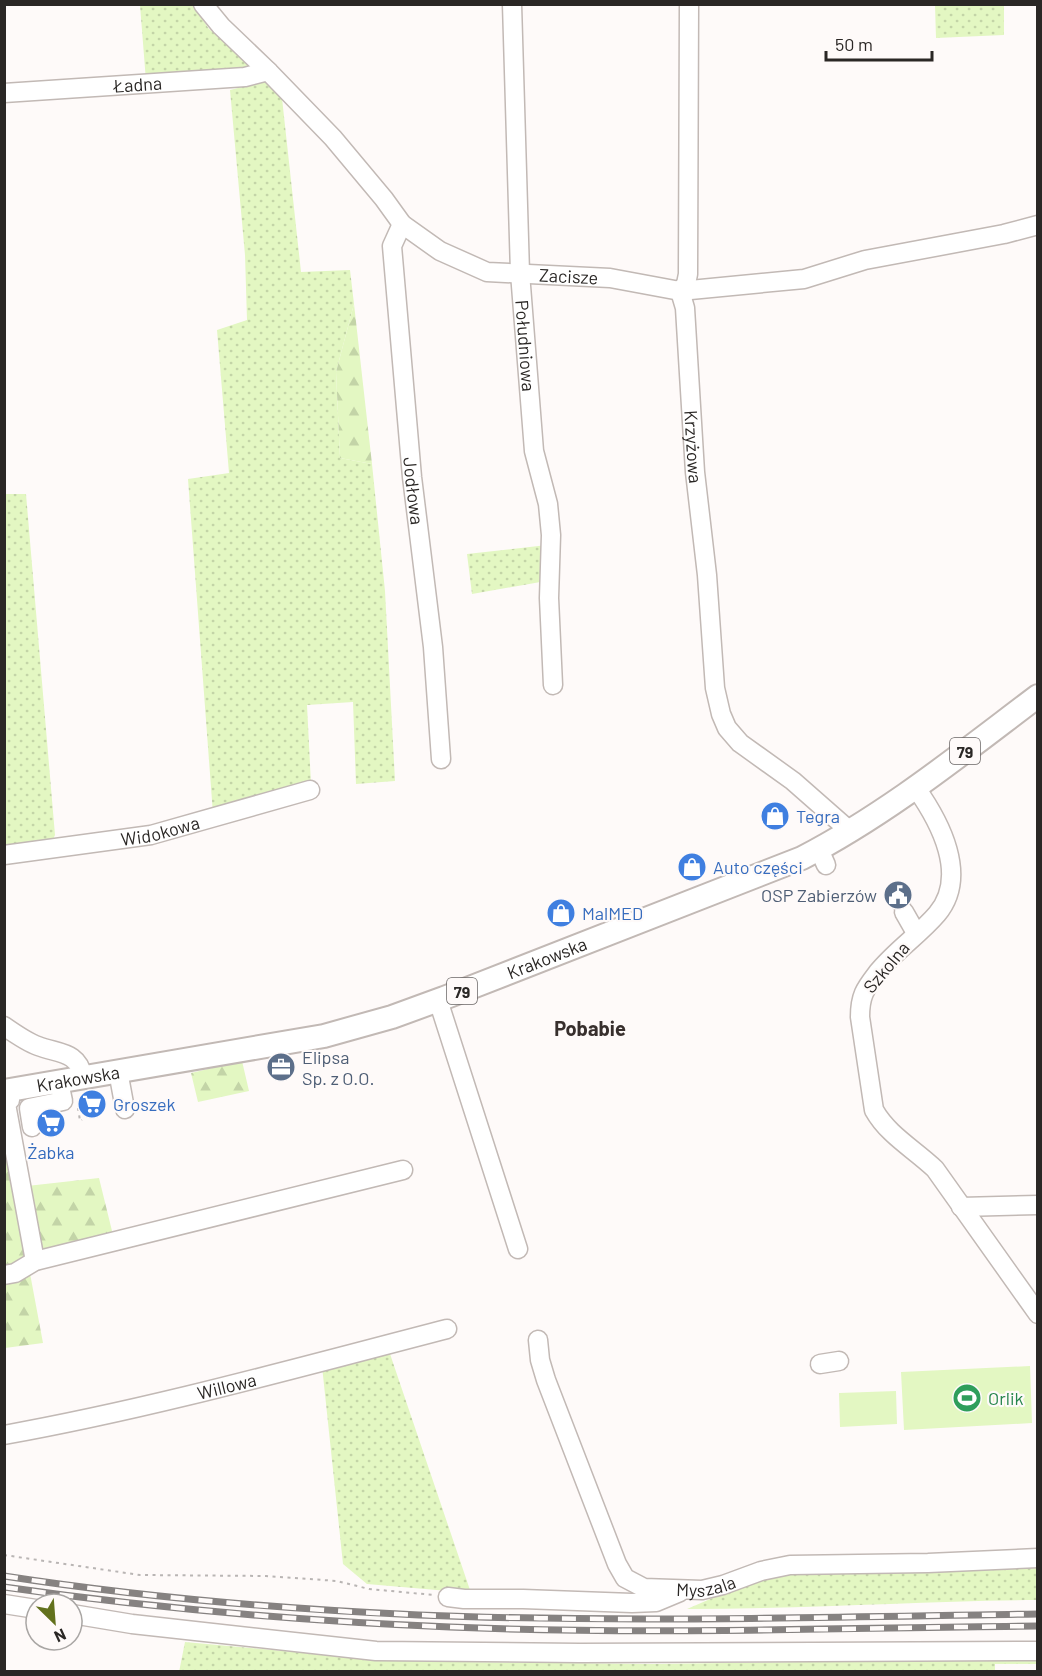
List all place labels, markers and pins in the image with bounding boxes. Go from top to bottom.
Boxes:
shop icon: Tegra [759,800,791,832]
place label: Tegra [796,805,840,827]
shop icon: Auto części [676,851,708,883]
place label: Auto części [713,856,803,878]
public building icon: OSP Zabierzów [882,879,914,911]
place label: OSP Zabierzów [761,884,877,906]
shop icon: MalMED [545,897,577,929]
place label: MalMED [582,902,643,924]
place label: Elipsa Sp. z O.O. [302,1046,374,1089]
office icon: Elipsa Sp. z O.O. [265,1051,297,1083]
supermarket icon: Groszek [76,1088,108,1120]
place label: Groszek [113,1093,176,1115]
supermarket icon: Żabka [35,1107,67,1139]
place label: Żabka [28,1141,74,1163]
sports icon: Orlik [951,1382,983,1414]
place label: Orlik [988,1387,1024,1409]

